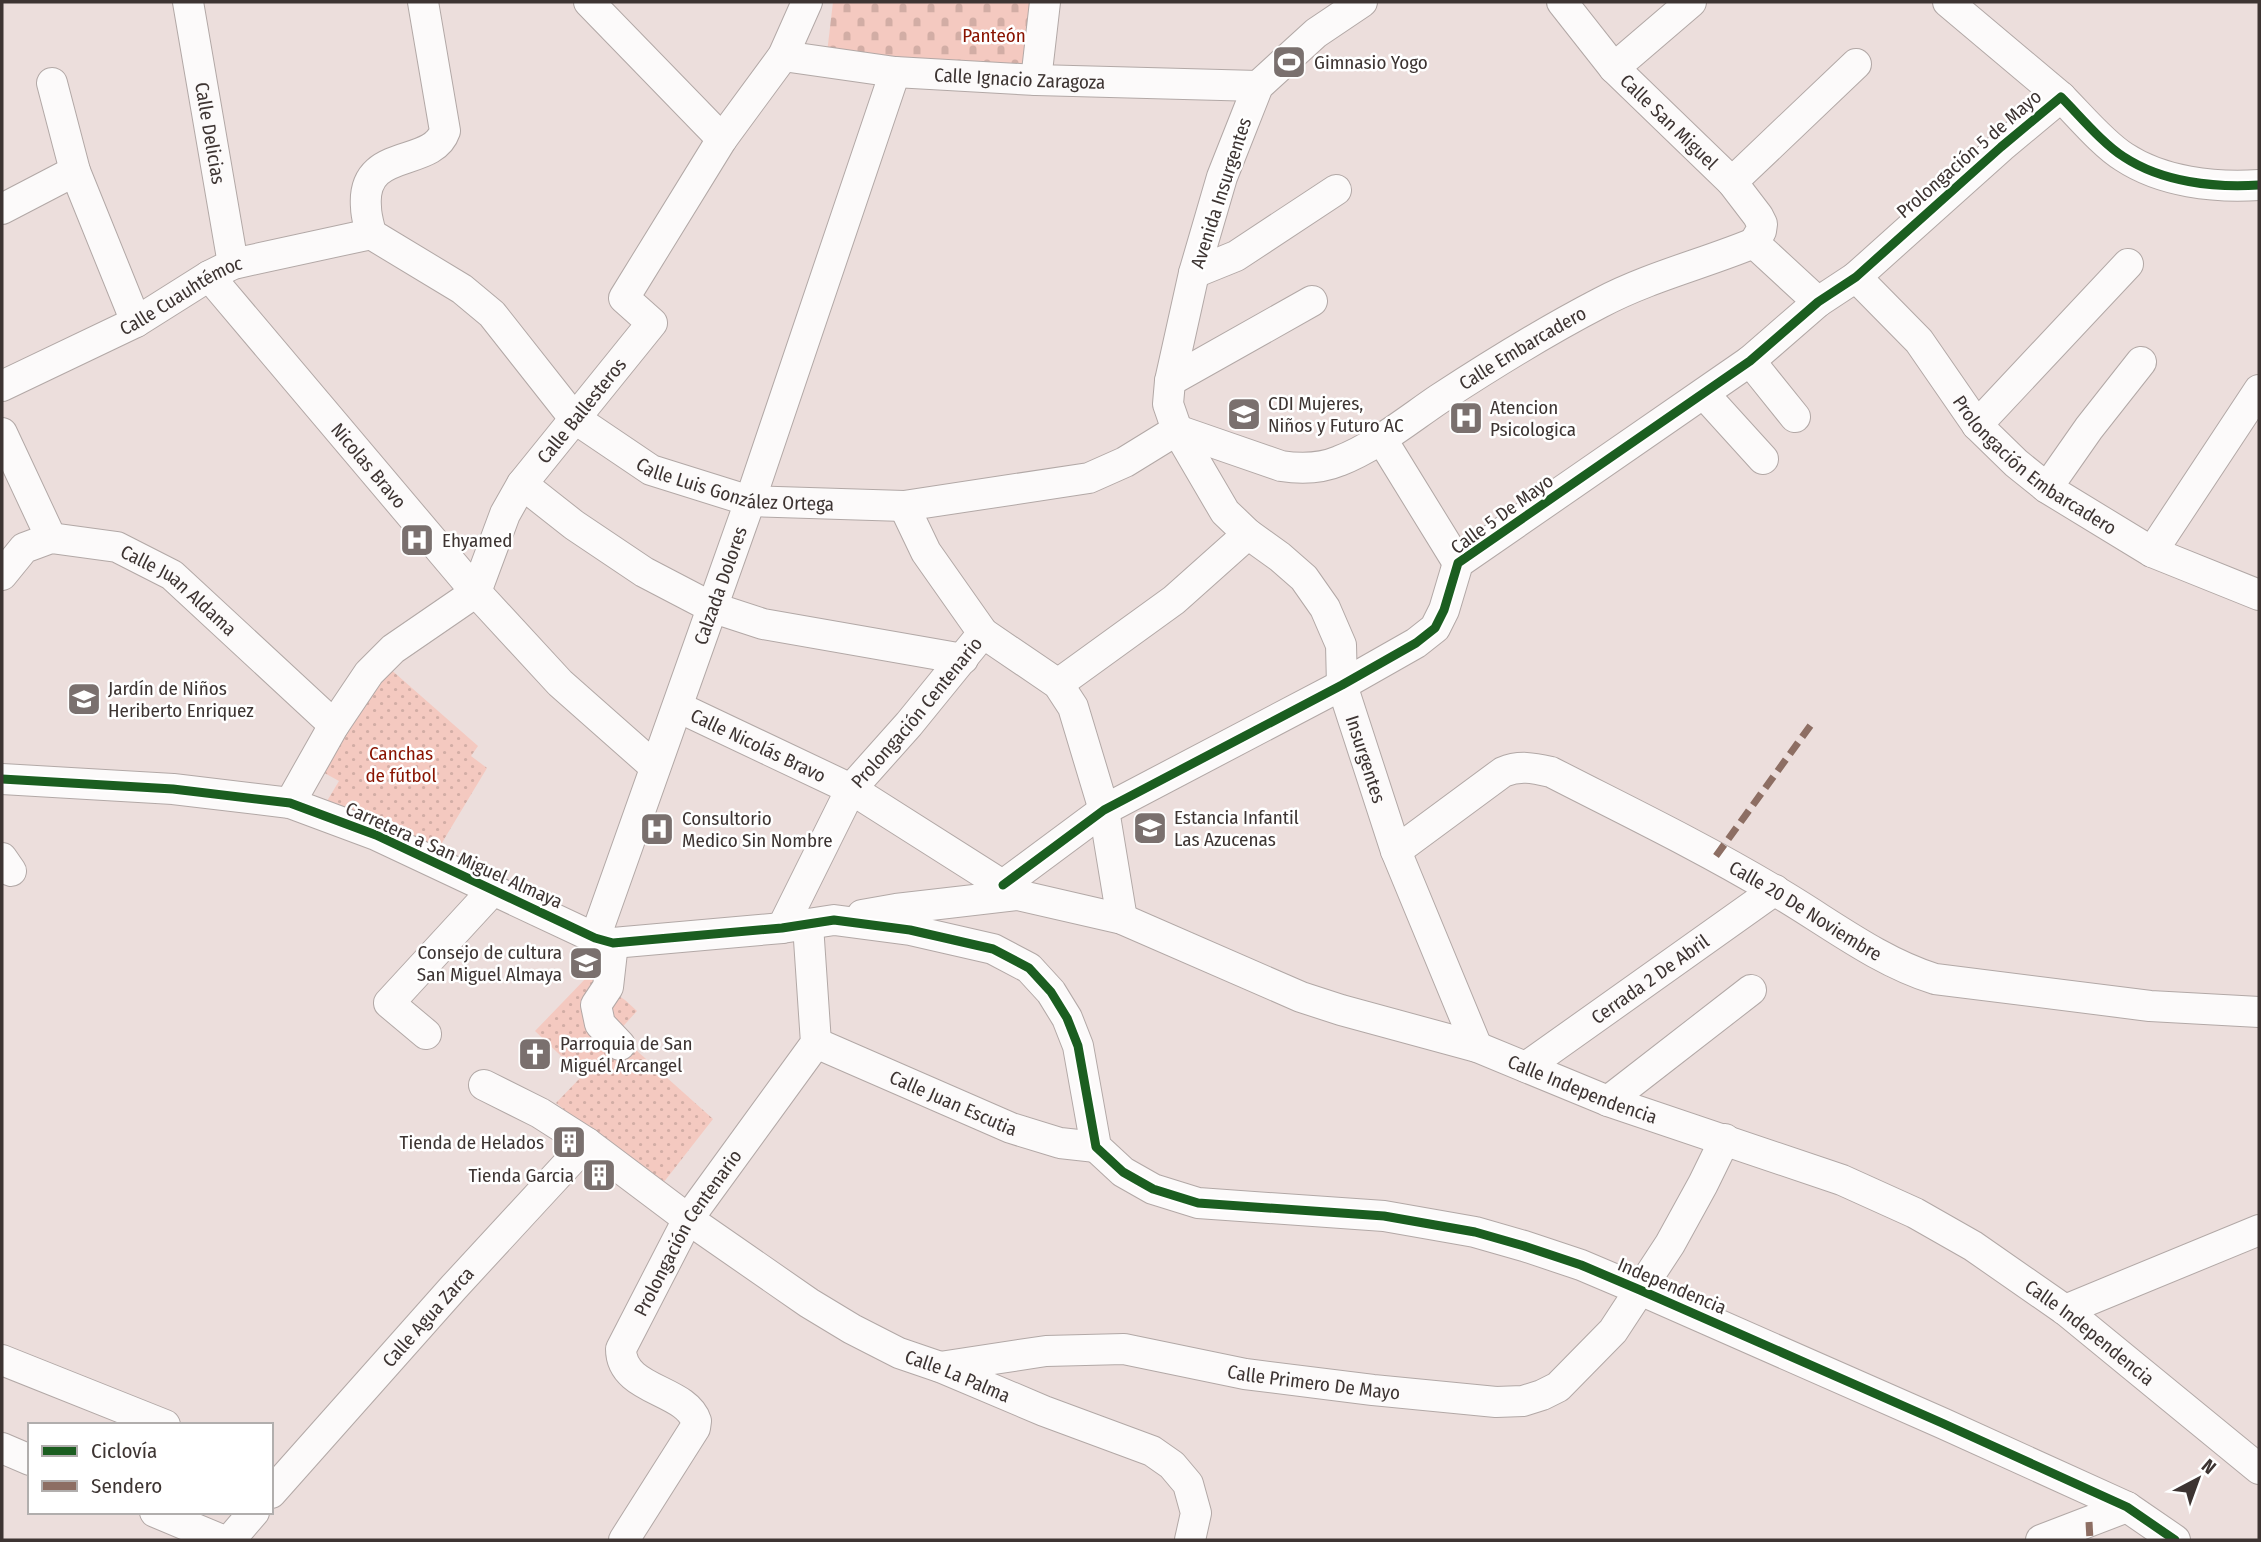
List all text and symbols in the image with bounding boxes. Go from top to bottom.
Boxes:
park label: Panteón [962,24,1026,47]
sports icon: Gimnasio Yogo [1270,43,1308,81]
place label: Gimnasio Yogo [1314,51,1428,74]
street label: Calle Ignacio Zaragoza [933,63,1106,93]
street label: Calle San Miguel [1616,69,1723,174]
street label: Calle Delicias [190,80,231,186]
street label: Prolongación 5 de Mayo [1892,85,2046,223]
street label: Avenida Insurgentes [1186,115,1256,271]
street label: Calle Cuauhtémoc [116,251,244,340]
street label: Calle Embarcadero [1455,301,1590,395]
street label: Calle Ballesteros [532,353,631,468]
street label: Prolongación Embarcadero [1948,391,2121,539]
place label: CDI Mujeres, Niños y Futuro AC [1268,392,1404,437]
school or university icon: CDI Mujeres, Niños y Futuro AC [1225,395,1263,433]
place label: Atencion Psicologica [1490,396,1576,441]
hospital icon: Atencion Psicologica [1447,399,1485,437]
street label: Nicolas Bravo [326,418,412,513]
street label: Calle Luis González Ortega [632,452,834,515]
street label: Calle 5 De Mayo [1446,469,1558,559]
hospital icon: Ehyamed [398,521,436,559]
street label: Calzada Dolores [688,523,752,648]
place label: Ehyamed [442,529,513,552]
street label: Calle Juan Aldama [117,539,241,640]
street label: Prolongación Centenario [846,632,987,793]
place label: Jardín de Niños Heriberto Enriquez [108,677,254,722]
school or university icon: Jardín de Niños Heriberto Enriquez [65,680,103,718]
street label: Calle Nicolás Bravo [687,703,830,787]
street label: Insurgentes [1341,712,1391,806]
park label: Canchas de fútbol [365,742,437,787]
street label: Carretera a San Miguel Almaya [342,797,566,913]
place label: Estancia Infantil Las Azucenas [1174,806,1299,851]
place label: Consultorio Medico Sin Nombre [682,807,833,852]
school or university icon: Estancia Infantil Las Azucenas [1131,809,1169,847]
hospital icon: Consultorio Medico Sin Nombre [638,810,676,848]
street label: Calle 20 De Noviembre [1725,855,1886,966]
street label: Cerrada 2 De Abril [1587,929,1713,1029]
place label: Consejo de cultura San Miguel Almaya [417,941,562,986]
school or university icon: Consejo de cultura San Miguel Almaya [567,944,605,982]
place label: Parroquia de San Miguél Arcangel [560,1032,692,1077]
church icon: Parroquia de San Miguél Arcangel [516,1035,554,1073]
street label: Calle Independencia [1505,1050,1660,1128]
street label: Calle Juan Escutia [886,1065,1020,1141]
building icon: Tienda de Helados [550,1123,588,1161]
place label: Tienda de Helados [400,1131,544,1154]
street label: Prolongación Centenario [629,1145,746,1320]
building icon: Tienda Garcia [580,1156,618,1194]
place label: Tienda Garcia [469,1164,574,1187]
street label: Independencia [1614,1253,1730,1319]
street label: Calle Agua Zarca [377,1262,478,1371]
street label: Calle Independencia [2021,1274,2159,1390]
street label: Calle La Palma [902,1344,1014,1407]
street label: Calle Primero De Mayo [1225,1359,1401,1404]
legend [28,1423,273,1514]
text: Ciclovía [91,1438,157,1464]
north arrow [2163,1444,2233,1514]
text: N [2197,1454,2221,1479]
text: Sendero [91,1473,162,1499]

